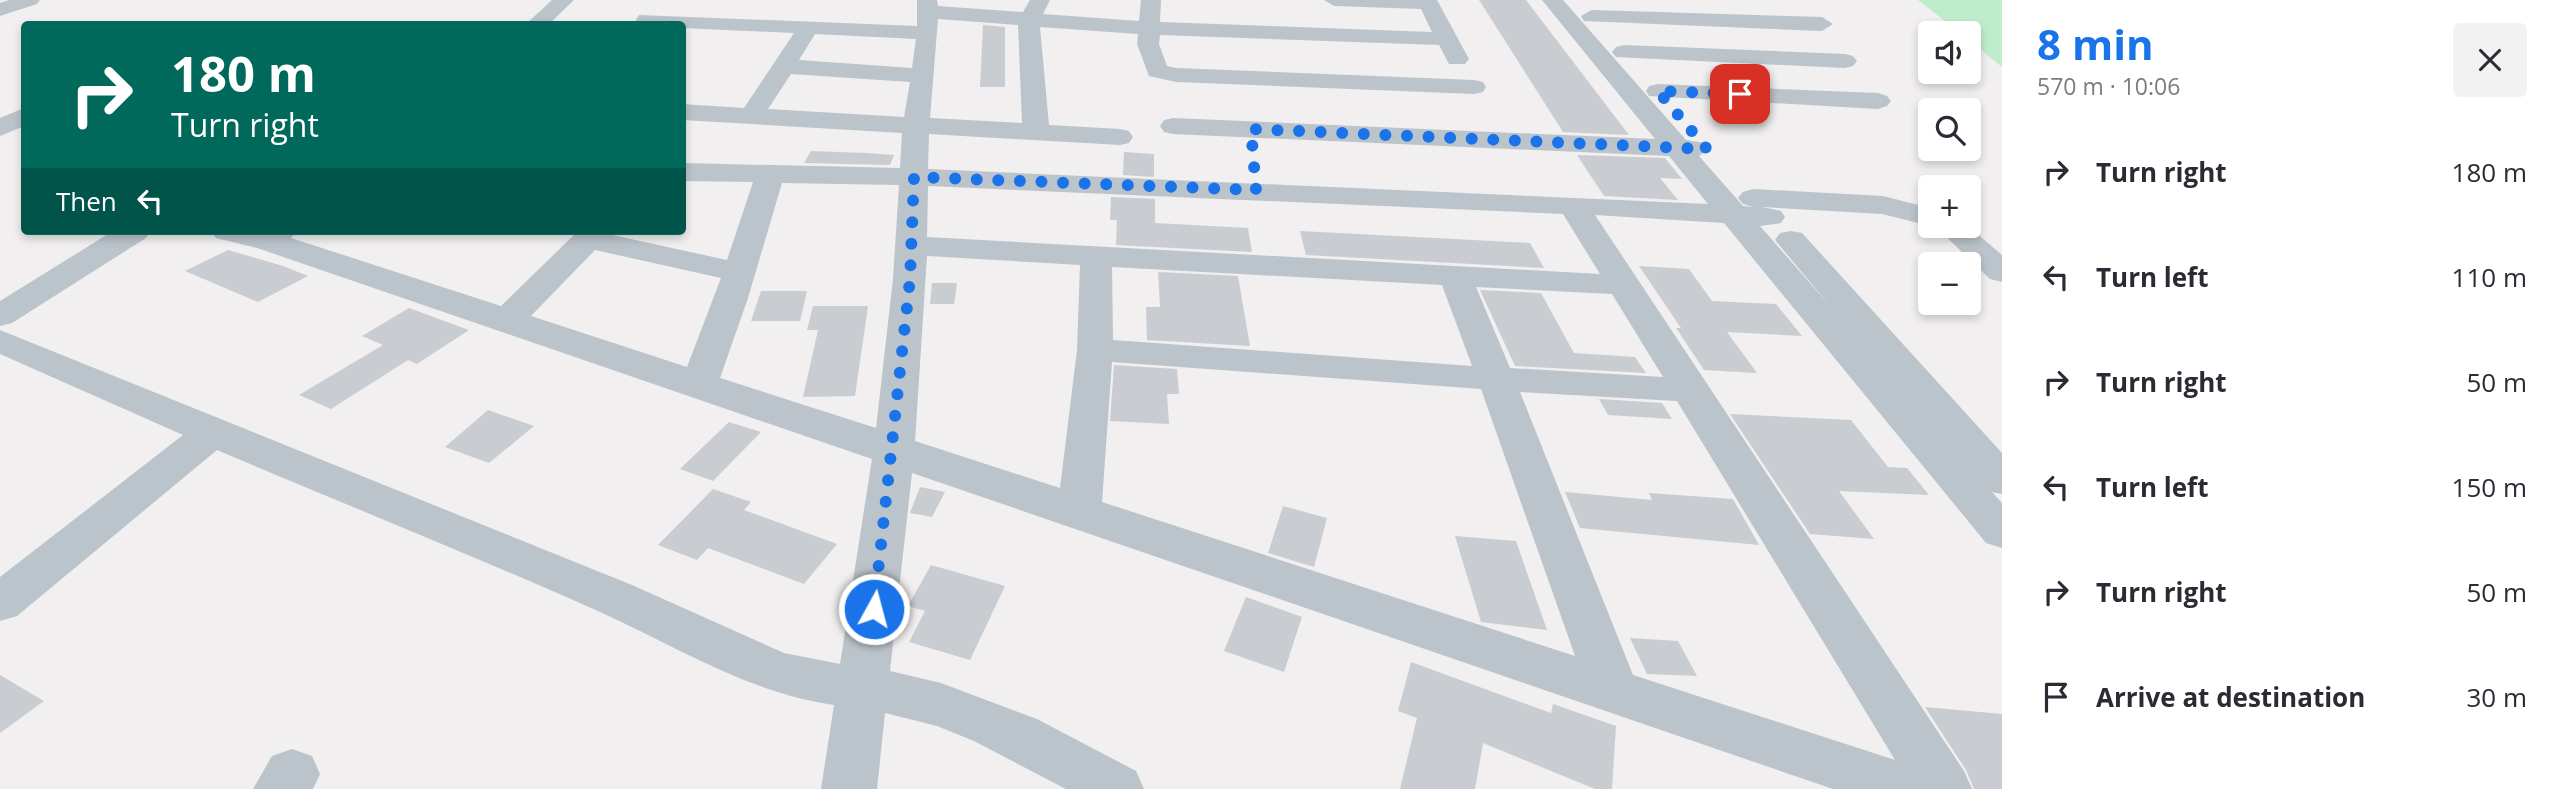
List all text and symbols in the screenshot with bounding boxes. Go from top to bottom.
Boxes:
text: 8 min [2037,15,2154,72]
map controls [1918,21,1981,315]
button: sound [1918,21,1981,84]
button: close [2453,23,2527,97]
text: 180 m [171,40,316,106]
icon: right [56,49,147,140]
pin [1710,64,1770,124]
text: 570 m · 10:06 [2037,70,2180,102]
icon: arrive [1721,75,1759,113]
button: search [1918,98,1981,161]
text: Turn right [171,103,319,146]
icon: right [2037,153,2075,191]
text: Turn right [2096,154,2227,190]
text: 180 m [2452,154,2527,190]
button: + [1918,175,1981,238]
icon: left [131,182,169,220]
text: Then [56,183,117,219]
button: − [1918,252,1981,315]
icon: left [2037,258,2075,296]
text: Turn left [2096,259,2208,295]
text: 110 m [2452,259,2527,295]
icon: right [2037,363,2075,401]
text: Turn right [2096,364,2227,400]
text: 50 m [2466,364,2527,400]
icon: left [2037,468,2075,506]
text: Turn left [2096,469,2208,505]
text: 150 m [2452,469,2527,505]
position arrow [837,572,911,646]
icon: right [2037,573,2075,611]
text: Turn right [2096,574,2227,610]
text: 50 m [2466,574,2527,610]
icon: arrive [2037,678,2075,716]
text: Arrive at destination [2096,679,2365,715]
text: 30 m [2466,679,2527,715]

